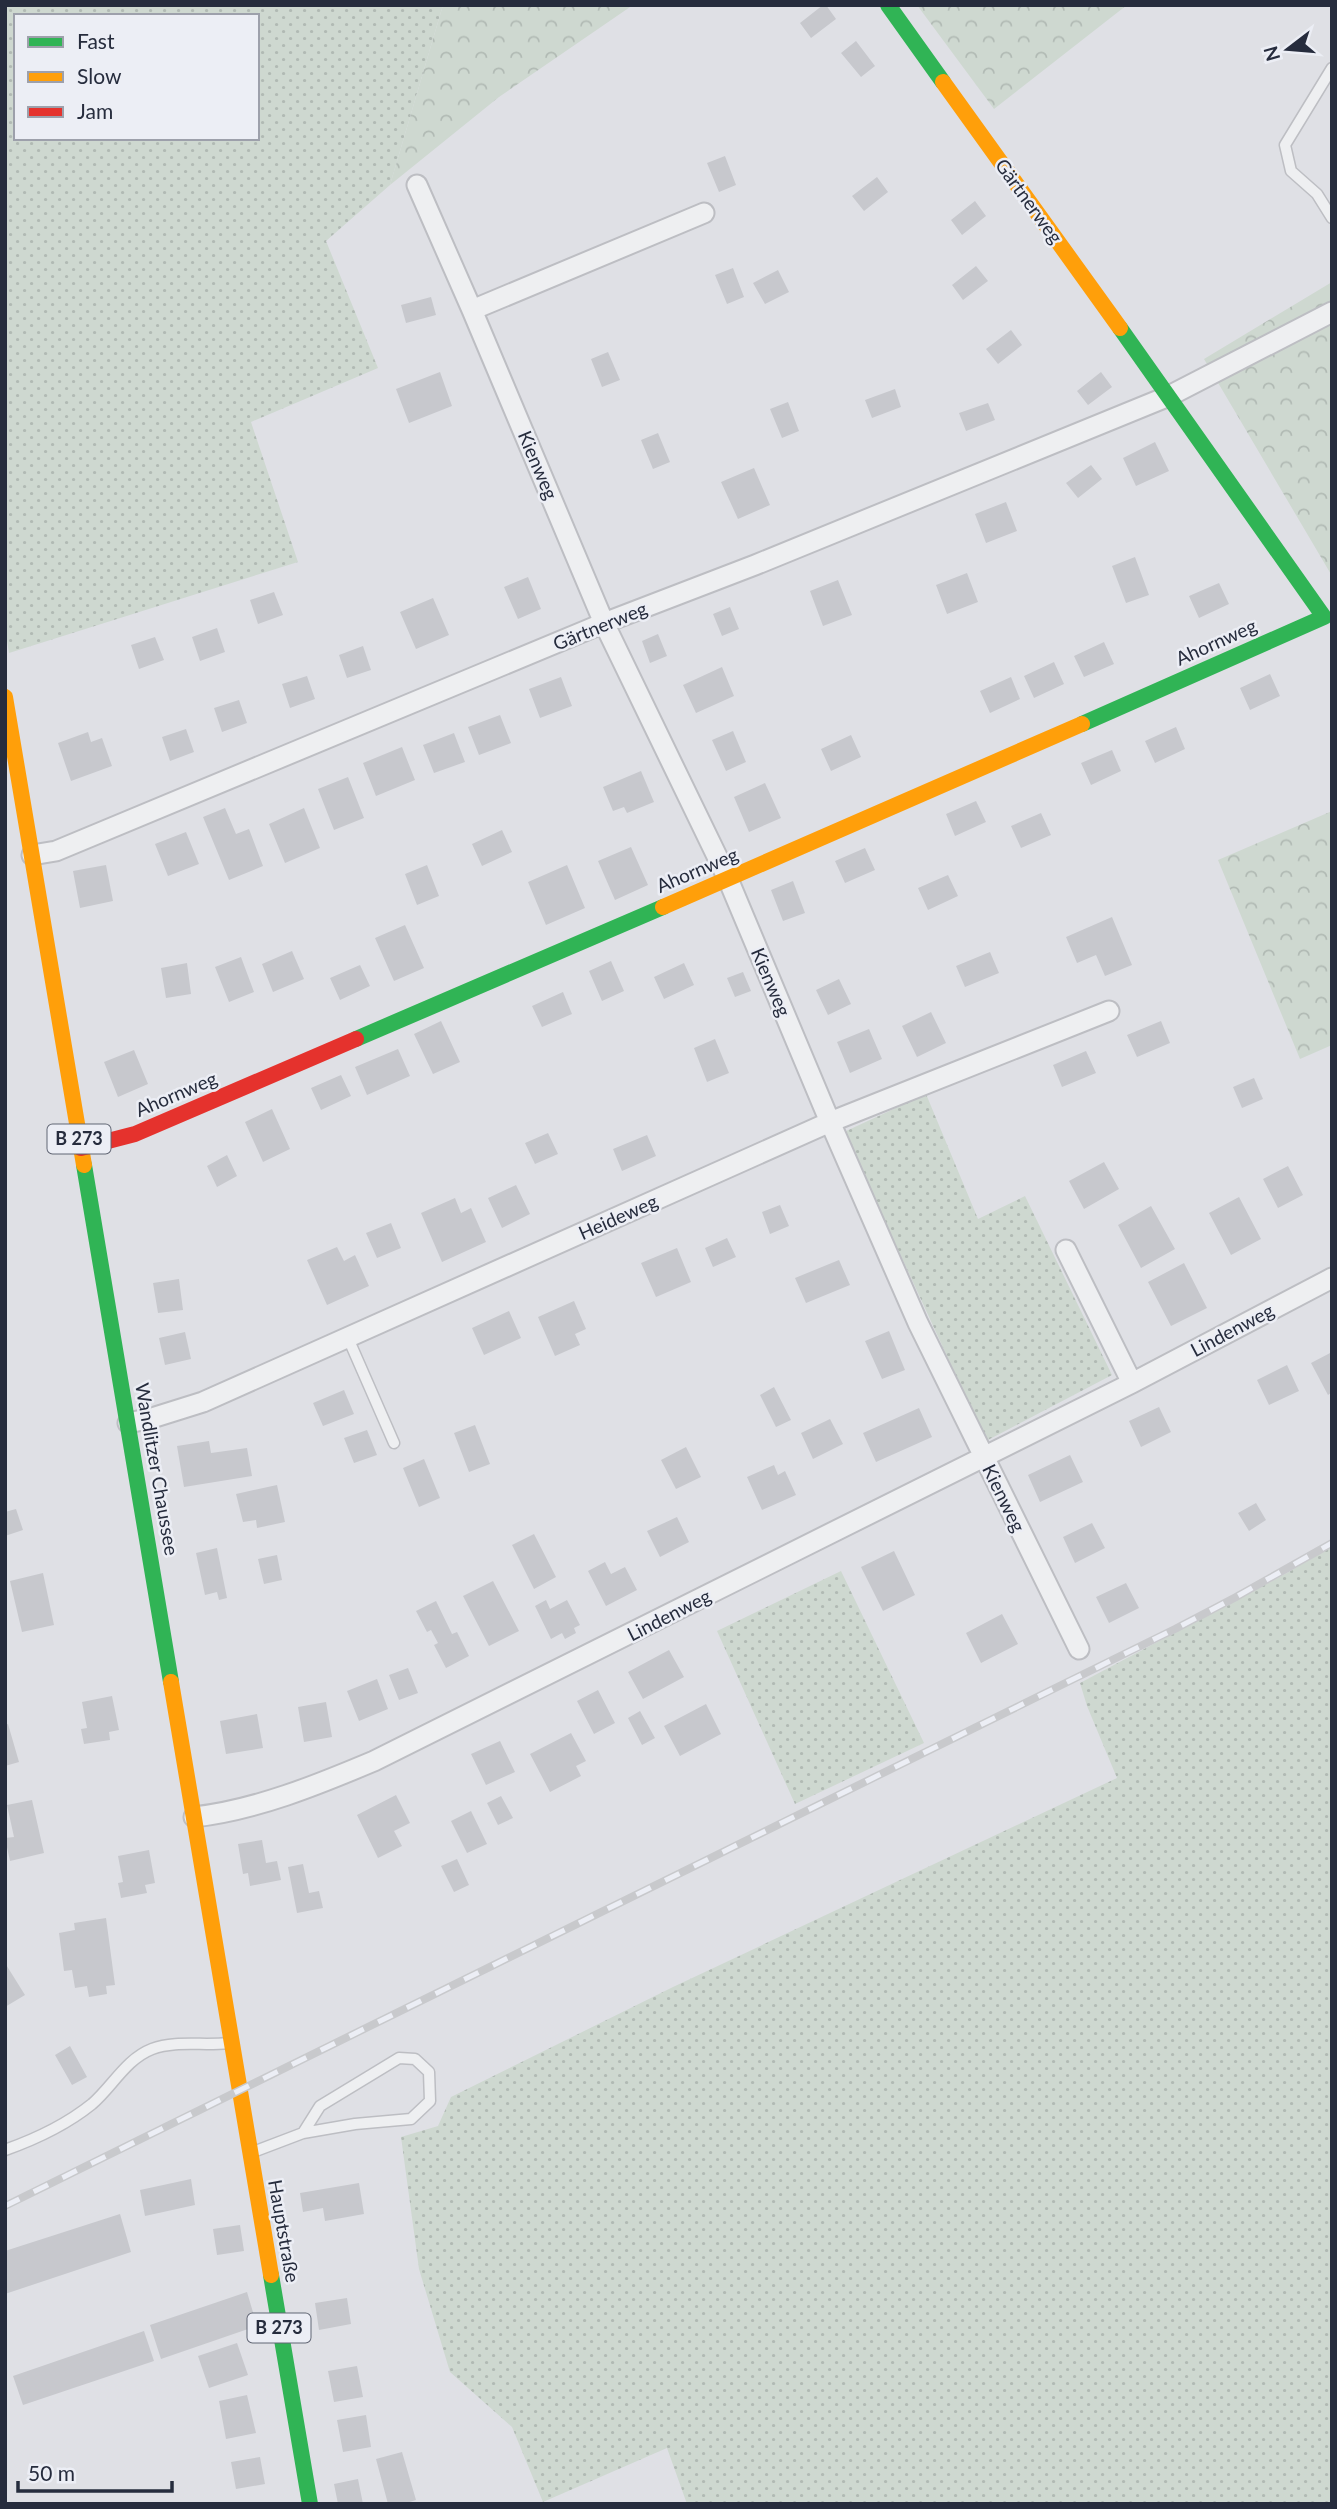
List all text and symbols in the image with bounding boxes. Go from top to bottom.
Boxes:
legend [14,14,259,140]
north arrow [1253,14,1323,84]
text: Fast [77,28,115,53]
text: N [1258,44,1284,64]
text: Slow [77,63,122,88]
text: Jam [77,98,113,123]
street label: Gärtnerweg [991,154,1068,248]
street label: Kienweg [514,427,563,503]
street label: Gärtnerweg [549,596,650,655]
street label: Ahornweg [1172,613,1260,670]
street label: Ahornweg [653,842,741,897]
street label: Kienweg [747,944,796,1020]
street label: Ahornweg [132,1066,220,1121]
road number: B 273 [48,1124,110,1154]
street label: Heideweg [575,1189,661,1244]
street label: Lindenweg [1186,1298,1277,1361]
street label: Wandlitzer Chaussee [131,1381,184,1557]
street label: Kienweg [978,1460,1031,1535]
street label: Lindenweg [623,1584,715,1645]
street label: Hauptstraße [264,2178,305,2284]
road number: B 273 [247,2314,310,2342]
scale bar [18,2450,172,2494]
text: 50 m [28,2460,75,2485]

